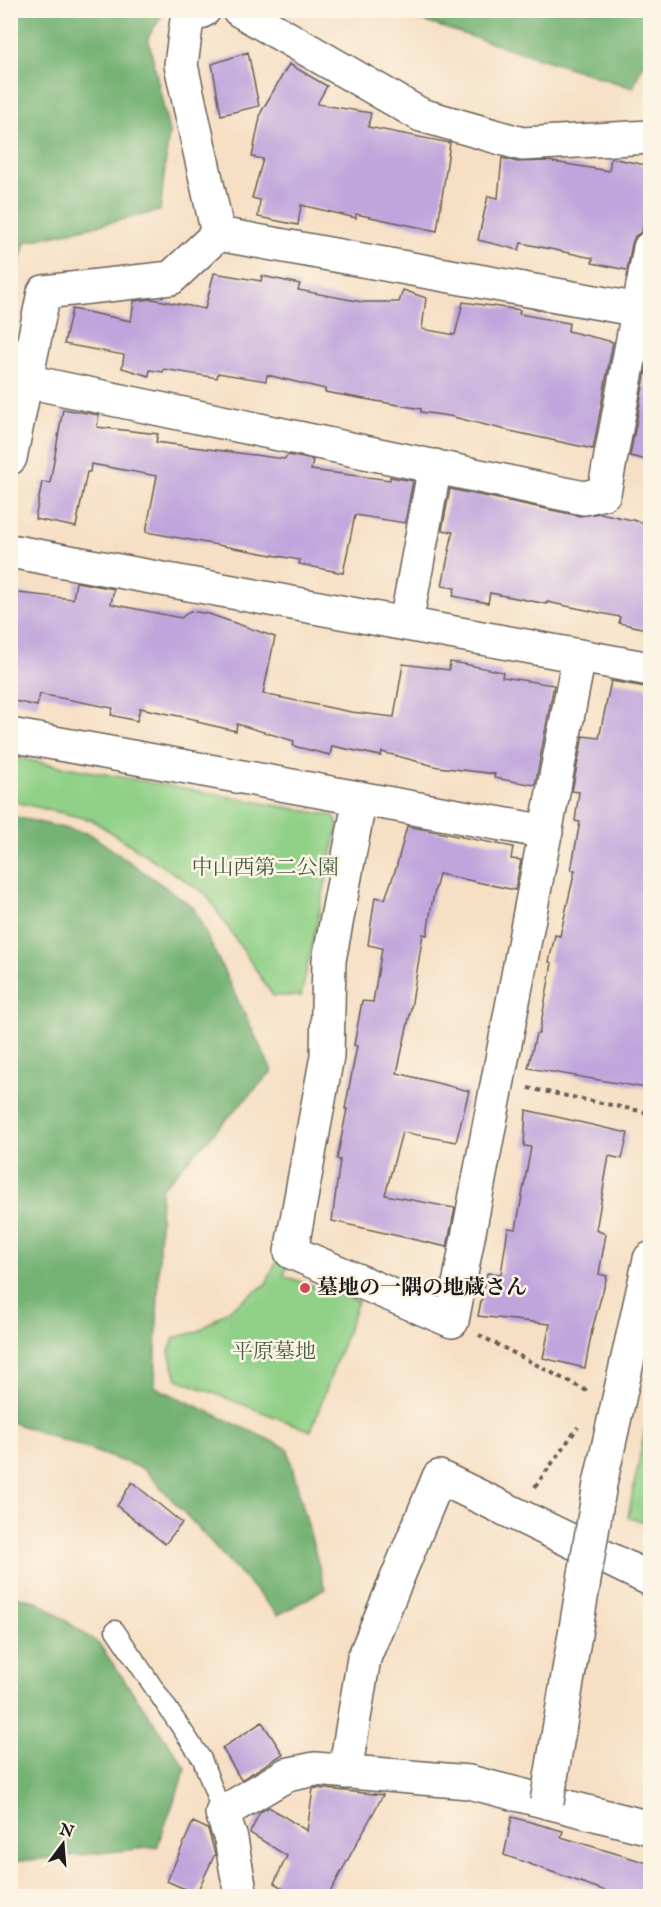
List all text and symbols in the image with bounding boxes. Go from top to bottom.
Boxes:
park label: 中山西第二公園 [192,855,339,882]
place label: 墓地の一隅の地蔵さん [317,1275,527,1302]
marker: 墓地の一隅の地蔵さん [298,1281,312,1295]
park label: 平原墓地 [232,1339,316,1366]
north arrow [33,1814,93,1874]
text: N [56,1820,76,1843]

